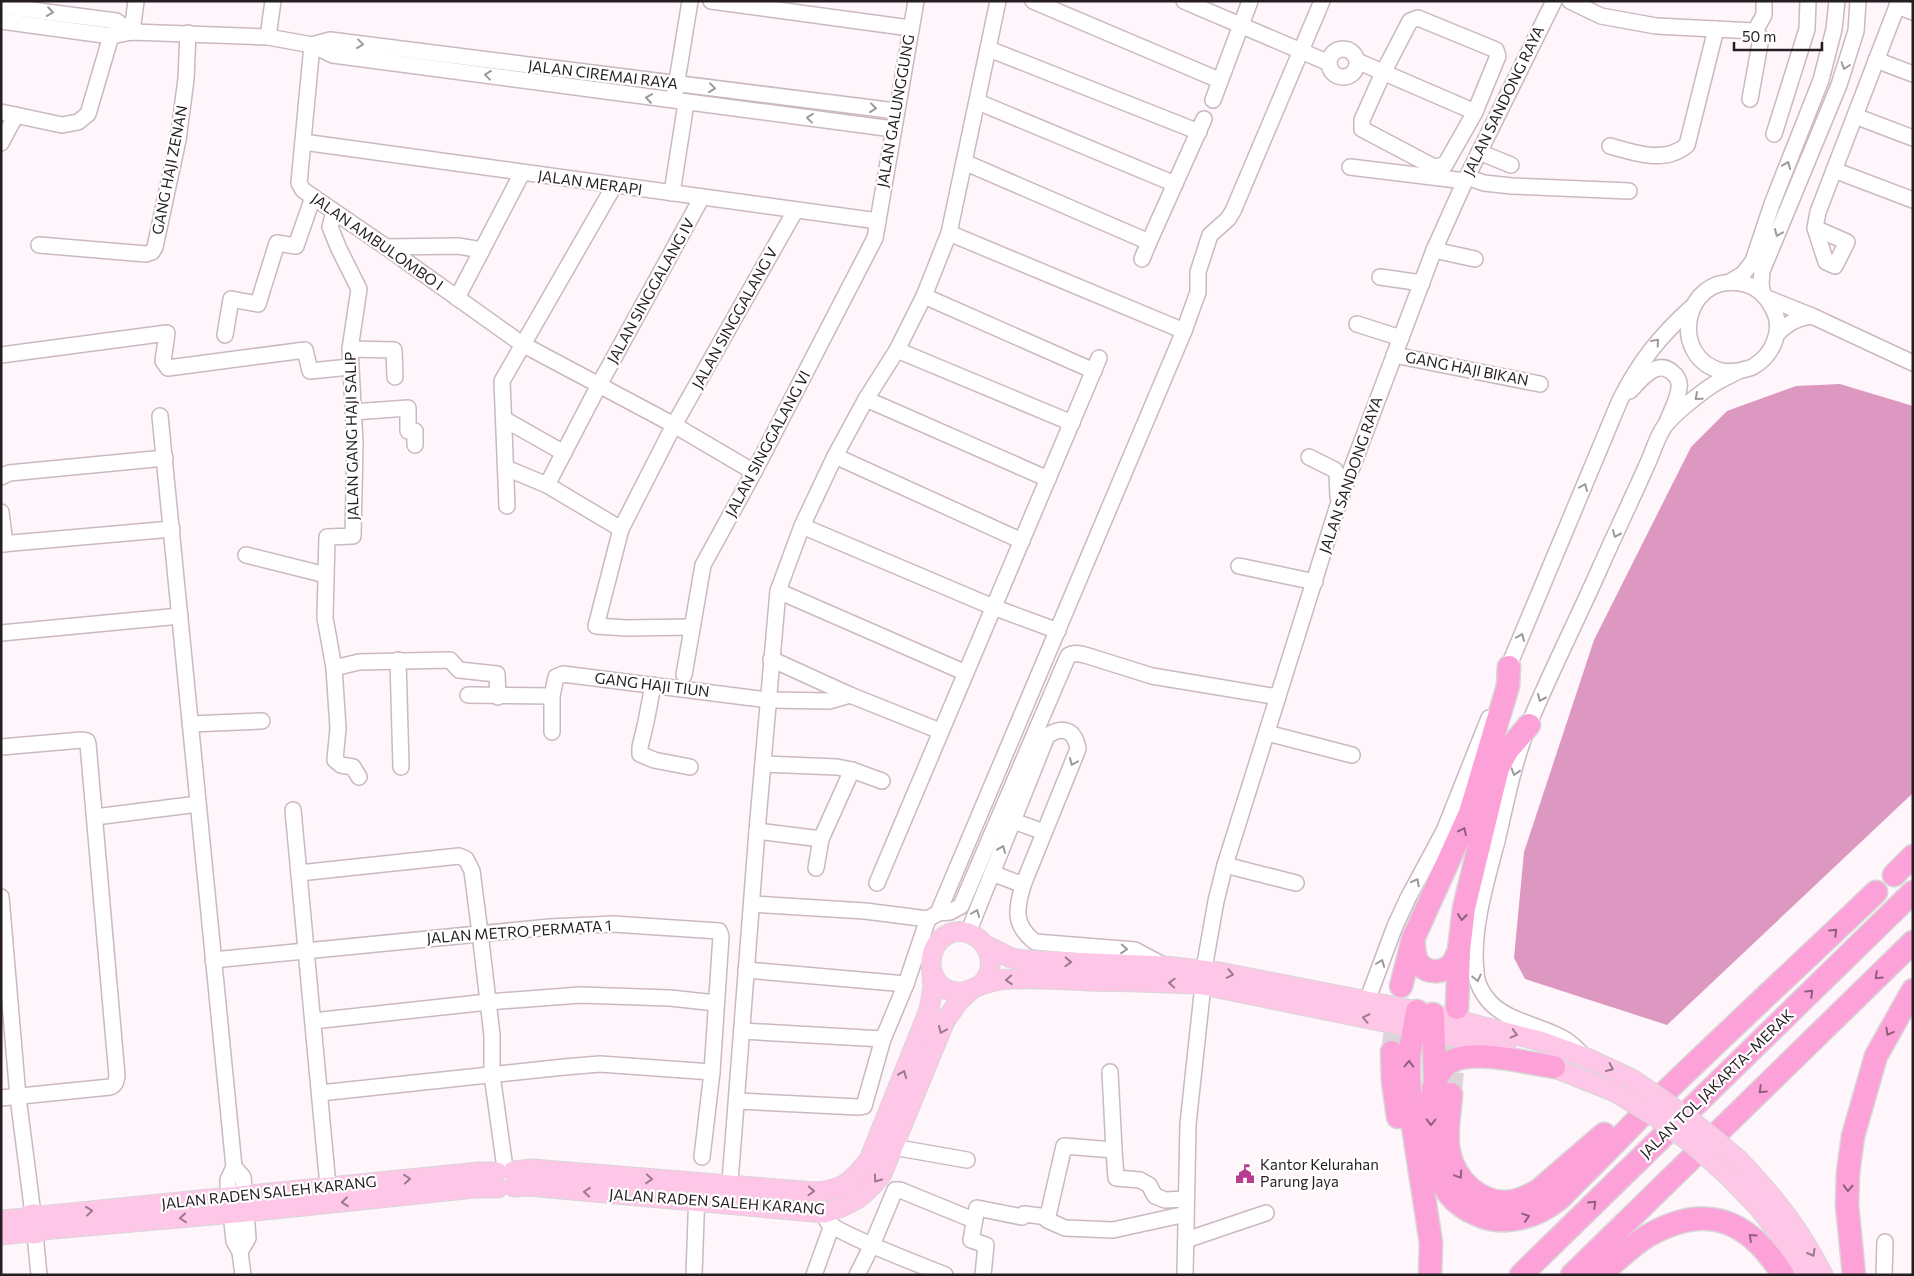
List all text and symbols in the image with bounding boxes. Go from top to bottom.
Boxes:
one-way arrow [45,7,54,17]
scale bar [1734,20,1822,52]
street label: JALAN SANDONG RAYA [1459,23,1547,179]
text: 50 m [1742,27,1776,45]
street label: JALAN GALUNGGUNG [873,33,917,189]
one-way arrow [356,38,364,49]
street label: JALAN CIREMAI RAYA [527,56,679,92]
one-way arrow [1840,61,1850,69]
one-way arrow [483,70,491,81]
one-way arrow [708,82,716,93]
one-way arrow [644,93,652,104]
one-way arrow [869,102,877,113]
street label: GANG HAJI ZENAN [148,104,190,236]
one-way arrow [805,113,813,124]
one-way arrow [1781,161,1791,170]
street label: JALAN MERAPI [537,166,643,198]
street label: JALAN AMBULOMBO I [308,189,447,294]
street label: JALAN SINGGALANG IV [603,215,698,366]
one-way arrow [1774,228,1784,237]
street label: JALAN SINGGALANG V [688,244,781,391]
one-way arrow [1650,339,1659,348]
street label: GANG HAJI BIKAN [1404,347,1530,389]
street label: JALAN GANG HAJI SALIP [341,352,361,521]
street label: JALAN SINGGALANG VI [721,367,813,520]
one-way arrow [1694,391,1703,400]
street label: JALAN SANDONG RAYA [1315,394,1385,555]
one-way arrow [1577,483,1588,492]
one-way arrow [1611,529,1622,538]
one-way arrow [1515,633,1525,642]
street label: GANG HAJI TIUN [594,668,711,700]
one-way arrow [1537,693,1548,702]
one-way arrow [1069,757,1079,765]
one-way arrow [1510,768,1520,776]
one-way arrow [1456,827,1467,836]
one-way arrow [996,845,1006,854]
one-way arrow [1410,879,1420,888]
one-way arrow [970,910,980,918]
one-way arrow [1457,914,1468,922]
street label: JALAN METRO PERMATA 1 [426,916,612,946]
one-way arrow [1828,929,1837,938]
one-way arrow [1120,943,1128,954]
one-way arrow [1064,957,1072,967]
one-way arrow [1375,960,1385,968]
one-way arrow [1225,968,1234,978]
one-way arrow [1875,970,1884,979]
one-way arrow [1471,973,1482,982]
one-way arrow [1005,974,1013,985]
one-way arrow [1167,978,1175,988]
one-way arrow [1804,990,1813,999]
street label: JALAN TOL JAKARTA–MERAK [1636,1005,1797,1161]
one-way arrow [1361,1013,1370,1024]
one-way arrow [937,1026,947,1034]
one-way arrow [1886,1027,1896,1036]
one-way arrow [1510,1029,1518,1039]
one-way arrow [1404,1060,1415,1068]
one-way arrow [1605,1062,1614,1072]
one-way arrow [897,1070,908,1079]
one-way arrow [1758,1084,1767,1093]
one-way arrow [1426,1118,1436,1126]
place label: Kantor Kelurahan Parung Jaya [1260,1155,1379,1190]
public building icon: Kantor Kelurahan Parung Jaya [1234,1163,1256,1185]
one-way arrow [1453,1169,1462,1179]
street label: JALAN RADEN SALEH KARANG [160,1172,377,1212]
one-way arrow [404,1173,412,1184]
one-way arrow [645,1173,653,1184]
one-way arrow [875,1173,883,1182]
street label: JALAN RADEN SALEH KARANG [609,1184,826,1218]
one-way arrow [1843,1184,1853,1192]
one-way arrow [807,1186,815,1197]
one-way arrow [583,1187,591,1198]
one-way arrow [341,1196,349,1207]
one-way arrow [1588,1201,1597,1210]
one-way arrow [85,1206,93,1217]
one-way arrow [179,1212,187,1223]
one-way arrow [1521,1212,1530,1222]
one-way arrow [1749,1234,1758,1243]
one-way arrow [1805,1248,1815,1257]

